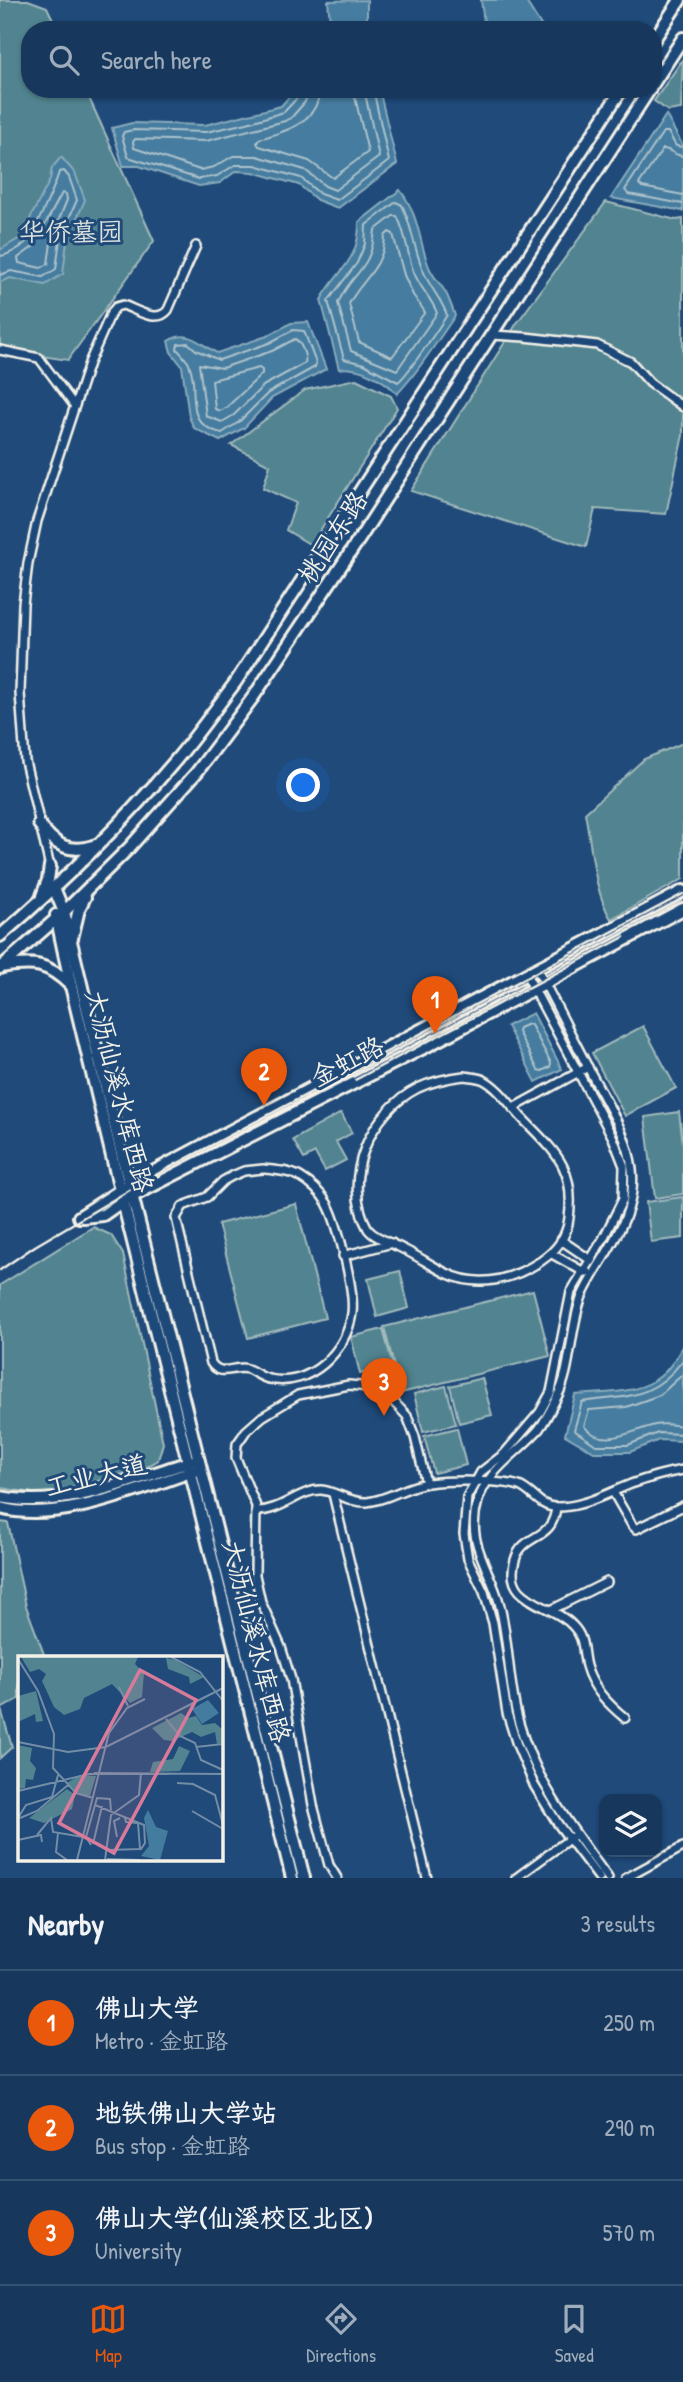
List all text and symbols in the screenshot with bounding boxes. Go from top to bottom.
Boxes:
search box [21,21,662,98]
icon: search [45,41,83,79]
text: Search here [101,42,212,77]
park label: 华侨墓园 [19,214,123,249]
street label: 桃园东路 [289,484,375,590]
your location [286,768,320,802]
pin: 1 [412,976,458,1034]
street label: 大沥仙溪水库西路 [78,986,162,1196]
street label: 金虹路 [304,1028,390,1094]
pin: 2 [241,1048,287,1106]
pin: 3 [361,1358,407,1416]
street label: 工业大道 [41,1445,151,1505]
street label: 大沥仙溪水库西路 [215,1536,299,1746]
inset map [18,1656,222,1860]
map controls [599,1794,662,1857]
button: layers [599,1794,662,1857]
text: Nearby [28,1904,104,1944]
text: 3 results [580,1908,655,1939]
text: 佛山大学 [95,1990,199,2025]
text: 1 [47,2007,55,2038]
text: 250 m [603,2007,655,2038]
text: Metro · 金虹路 [95,2025,228,2056]
text: 地铁佛山大学站 [95,2095,277,2130]
text: 2 [46,2112,56,2143]
text: 290 m [605,2112,655,2143]
text: Bus stop · 金虹路 [95,2130,250,2161]
text: 佛山大学(仙溪校区北区) [95,2200,373,2235]
text: 3 [46,2217,56,2248]
text: 570 m [603,2217,655,2248]
text: University [95,2235,182,2266]
tab: Map [89,2300,127,2368]
tab: Directions [306,2300,376,2368]
tab: Saved [555,2300,594,2368]

